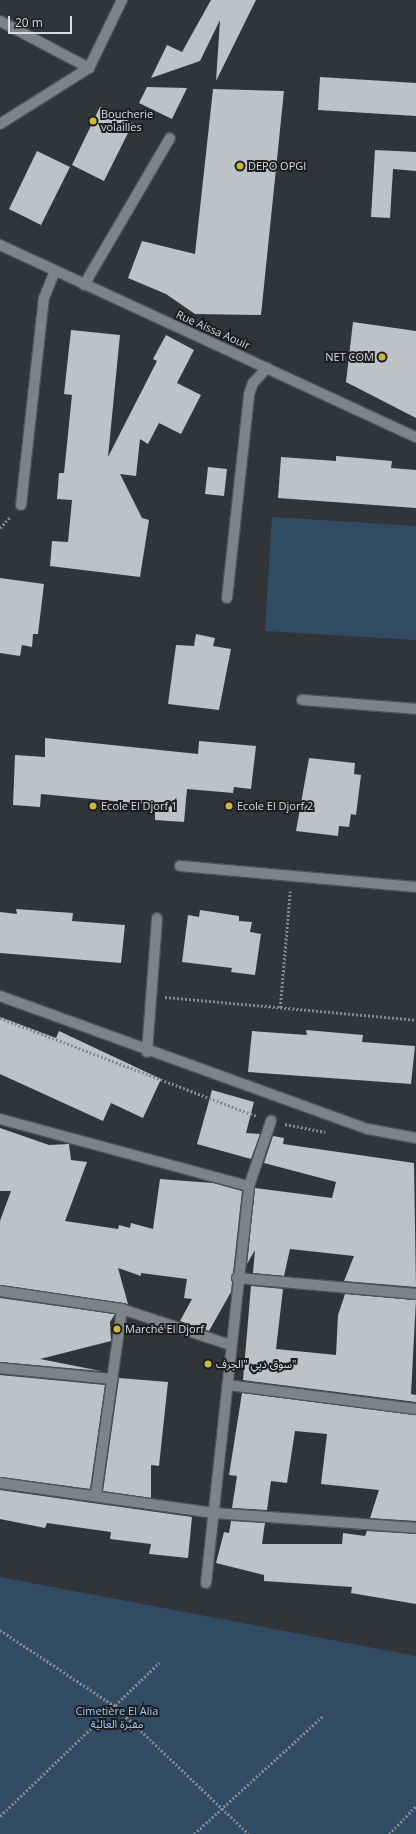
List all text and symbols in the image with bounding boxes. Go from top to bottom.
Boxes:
scale bar [10,8,74,34]
text: 20 m [15,14,43,31]
place label: Boucherie volailles [101,108,153,134]
marker: Boucherie volailles [88,116,98,126]
place label: DEPO OPGI [248,159,306,173]
marker: DEPO OPGI [235,161,245,171]
street label: Rue Aissa Aouir [174,308,252,352]
place label: NET COM [325,350,374,364]
marker: NET COM [377,352,387,362]
place label: Ecole El Djorf 1 [101,799,177,813]
place label: Ecole El Djorf 2 [237,799,313,813]
marker: Ecole El Djorf 1 [88,801,98,811]
marker: Ecole El Djorf 2 [224,801,234,811]
place label: Marché El Djorf [125,1322,204,1336]
marker: Marché El Djorf [112,1324,122,1334]
place label: سوق دبي "الجرف" [216,1357,296,1371]
marker: سوق دبي "الجرف" [203,1359,213,1369]
park label: Cimetière El Alia مقبرة العالية [76,1705,158,1731]

